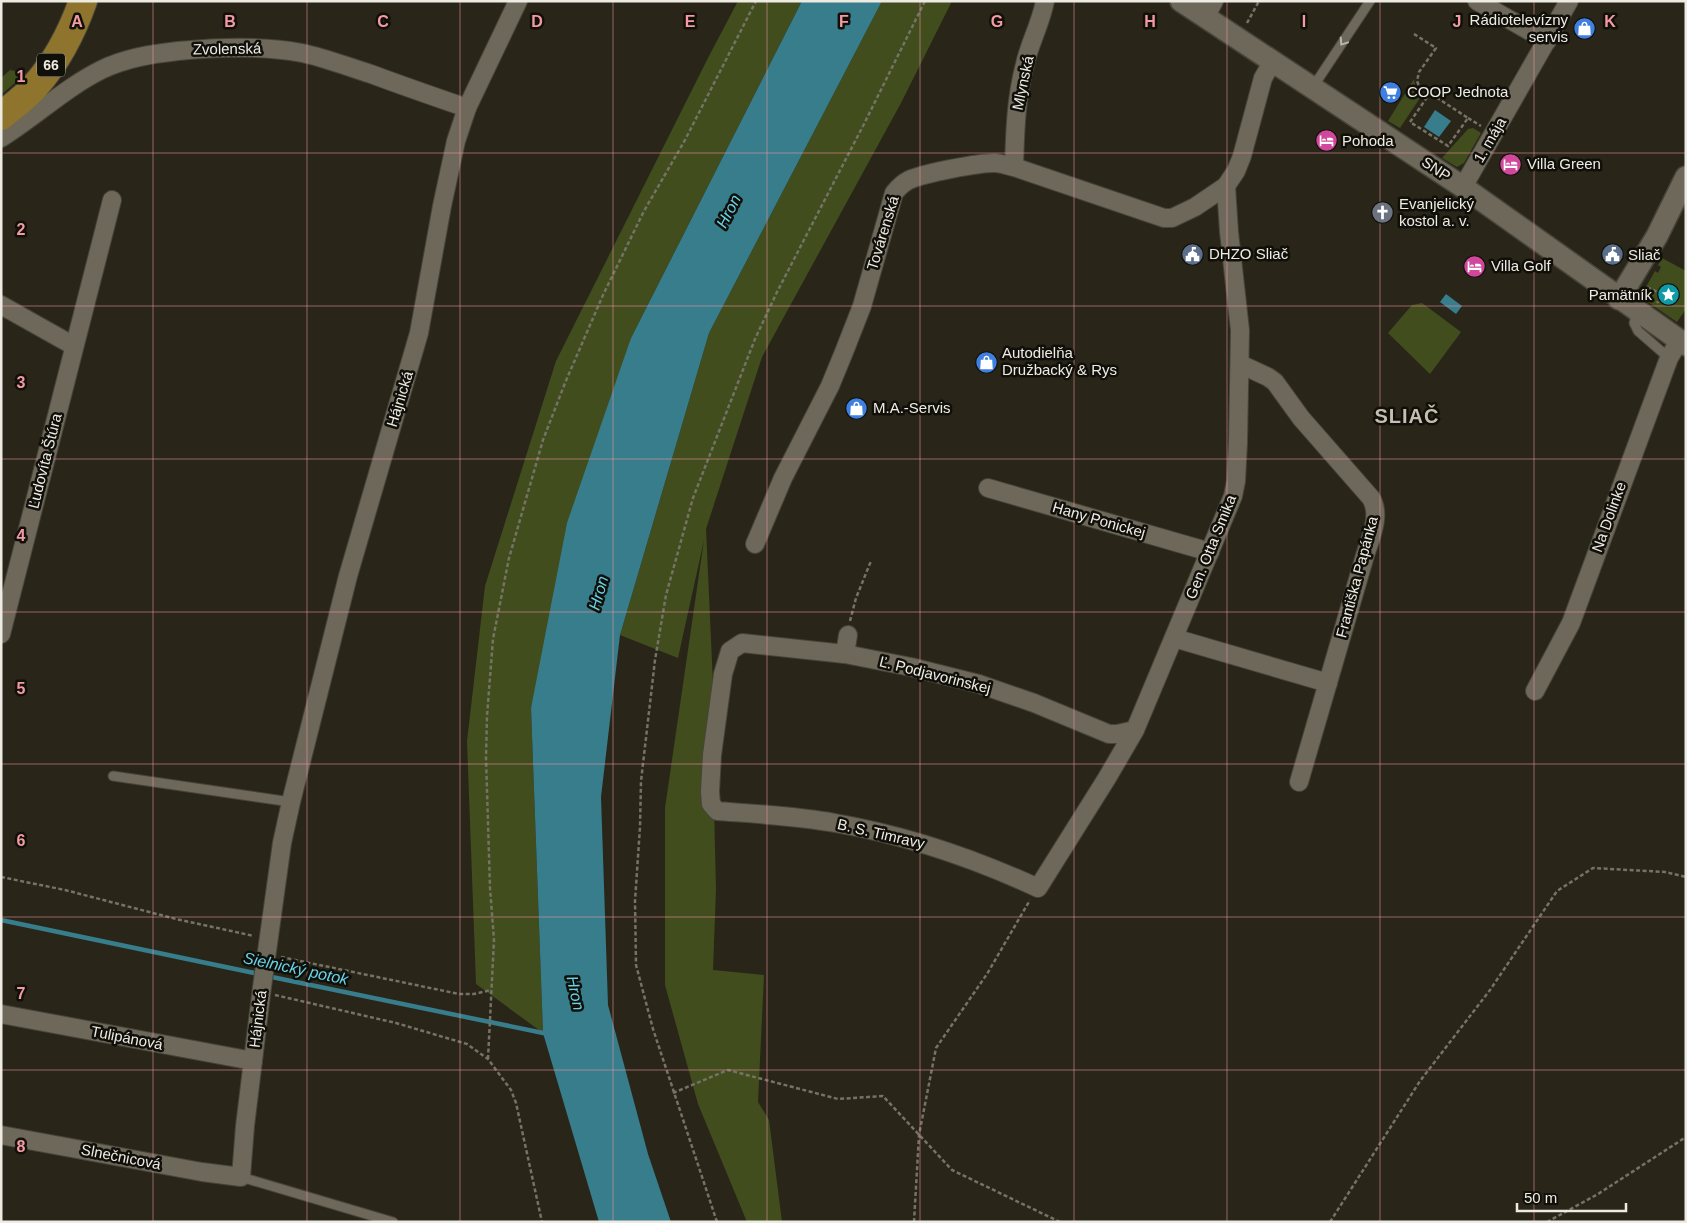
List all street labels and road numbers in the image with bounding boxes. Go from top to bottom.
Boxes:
street label: Zvolenská [193,39,262,58]
road number: 66 [37,54,65,76]
street label: Mlynská [1008,54,1037,112]
street label: 1. mája [1470,114,1510,165]
street label: SNP [1419,153,1454,184]
street label: Továrenská [863,193,902,272]
street label: Hájnická [383,368,416,429]
street label: Ľudovíta Štúra [24,411,65,510]
street label: Na Dolinke [1588,479,1629,554]
street label: Gen. Otta Smika [1182,492,1239,601]
street label: Hany Ponickej [1051,498,1148,541]
street label: Františka Papánka [1332,514,1381,639]
street label: Ľ. Podjavorinskej [878,652,993,697]
street label: B. S. Timravy [836,815,927,852]
street label: Hájnická [246,989,270,1049]
street label: Tulipánová [90,1022,165,1053]
street label: Slnečnicová [80,1140,163,1173]

